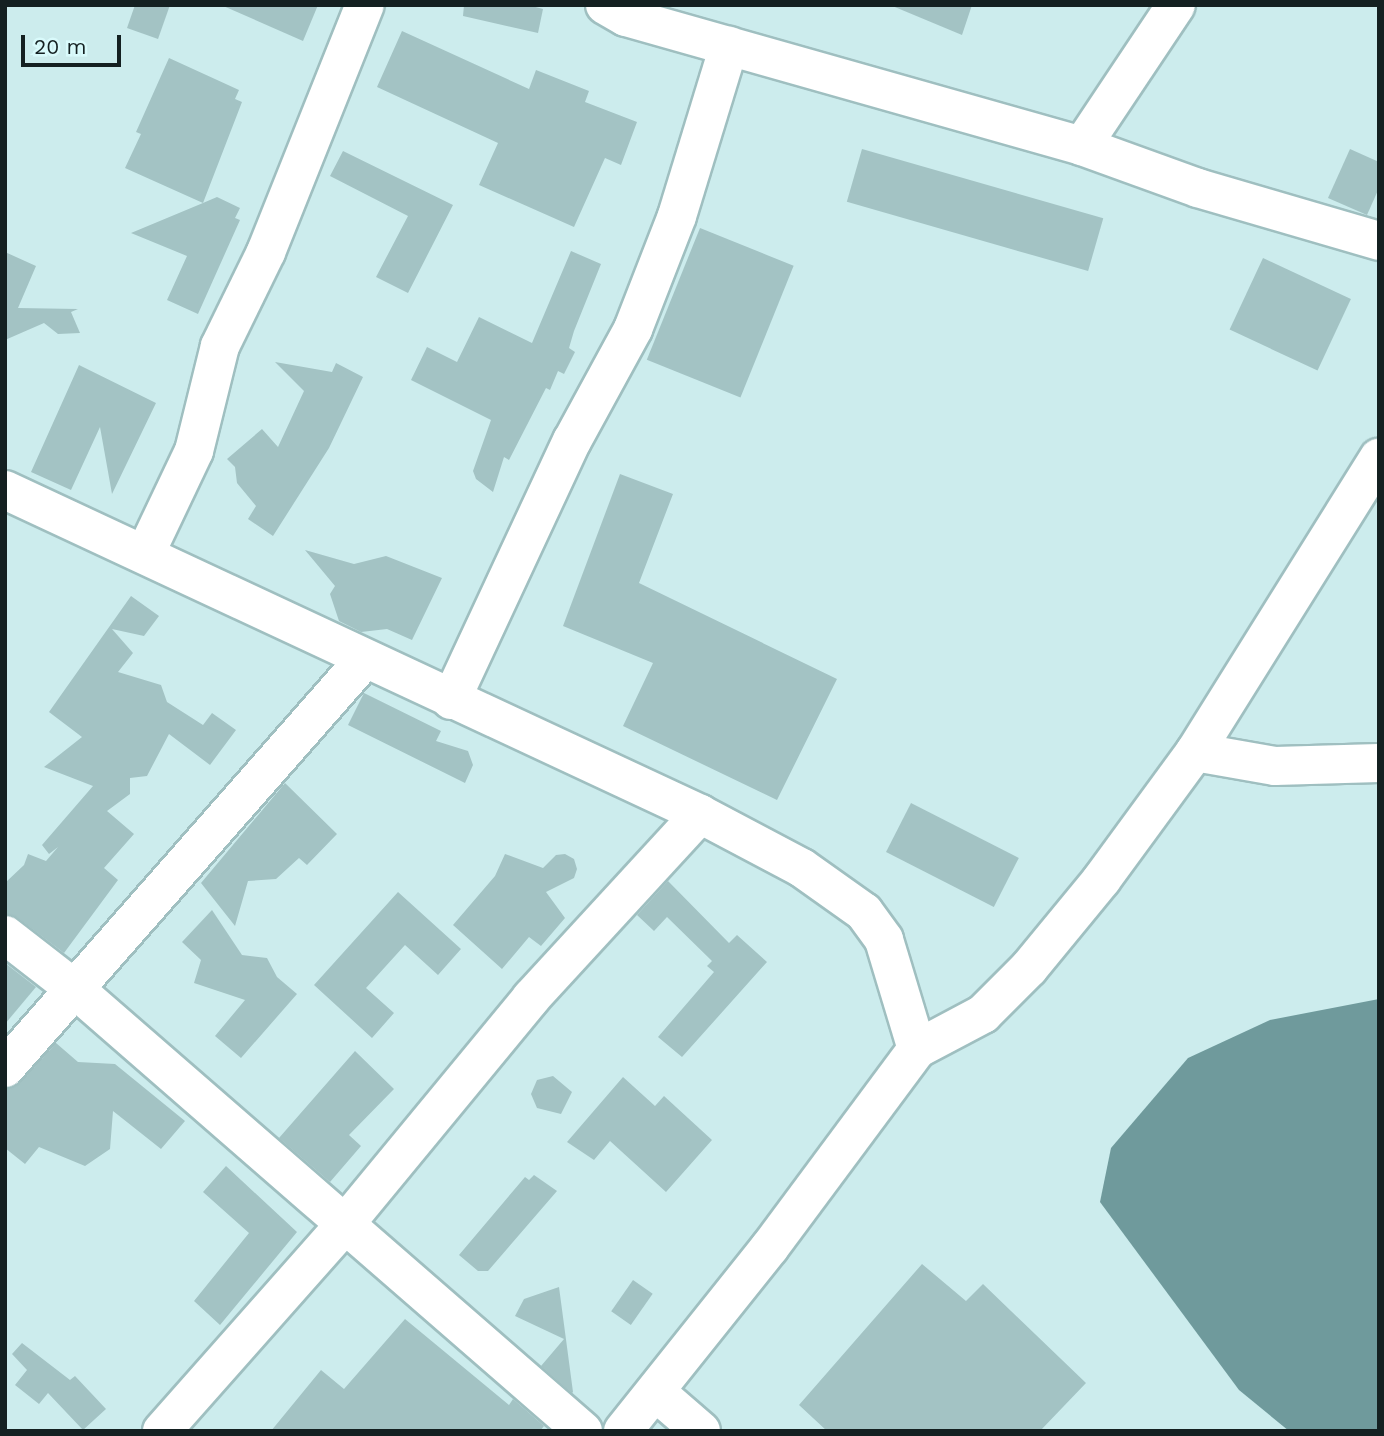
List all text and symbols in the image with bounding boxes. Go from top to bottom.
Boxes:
scale bar [24,21,124,65]
text: 20 m [34,34,86,59]

